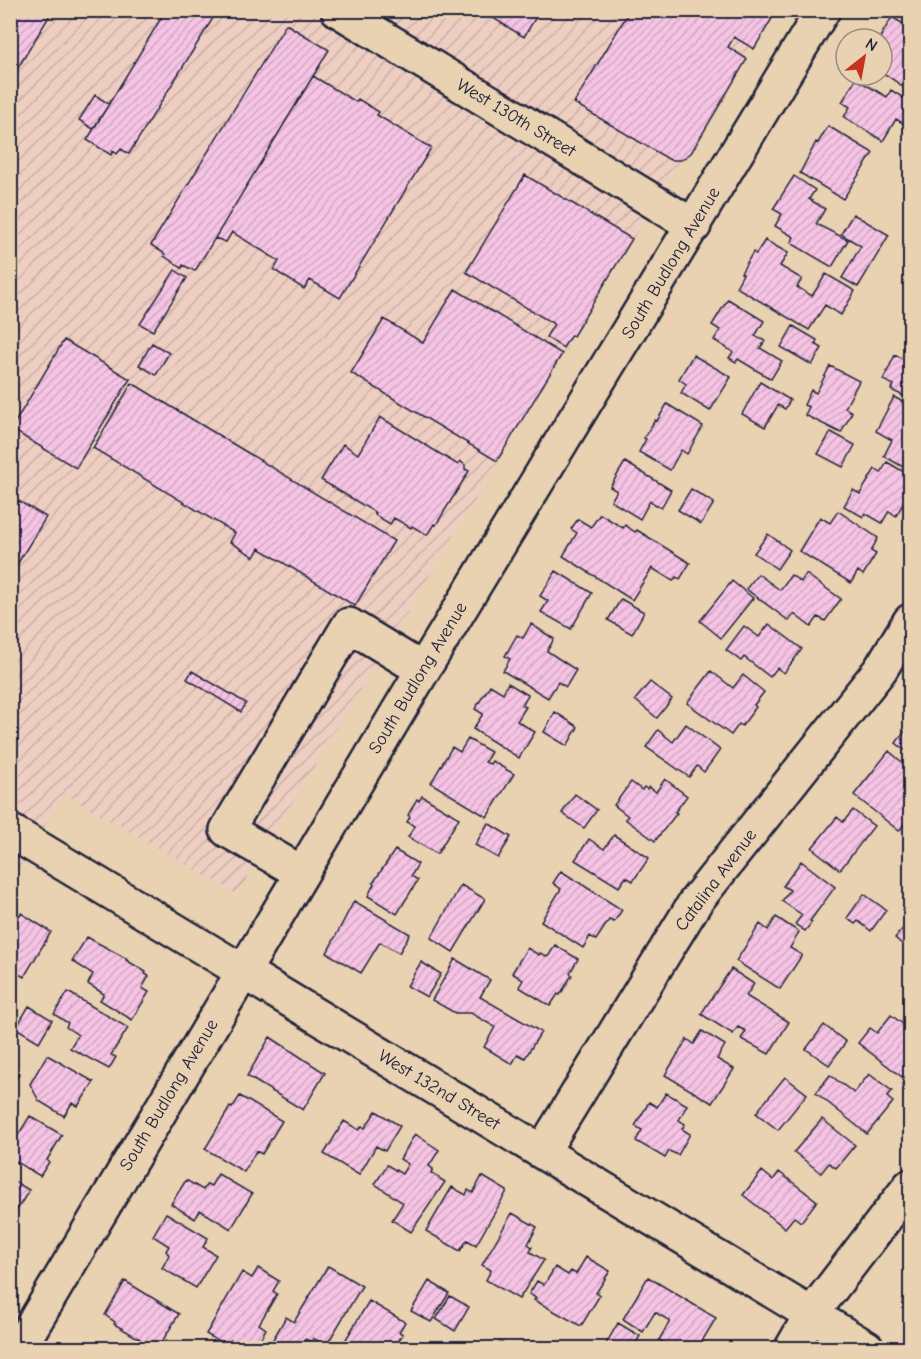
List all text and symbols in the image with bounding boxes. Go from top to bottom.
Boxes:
north arrow [834,27,894,87]
text: N [862,35,880,55]
street label: West 130th Street [453,74,580,162]
street label: South Budlong Avenue [617,183,725,343]
street label: South Budlong Avenue [364,598,472,758]
street label: Catalina Avenue [671,825,761,935]
street label: South Budlong Avenue [115,1015,223,1175]
street label: West 132nd Street [374,1045,504,1135]

